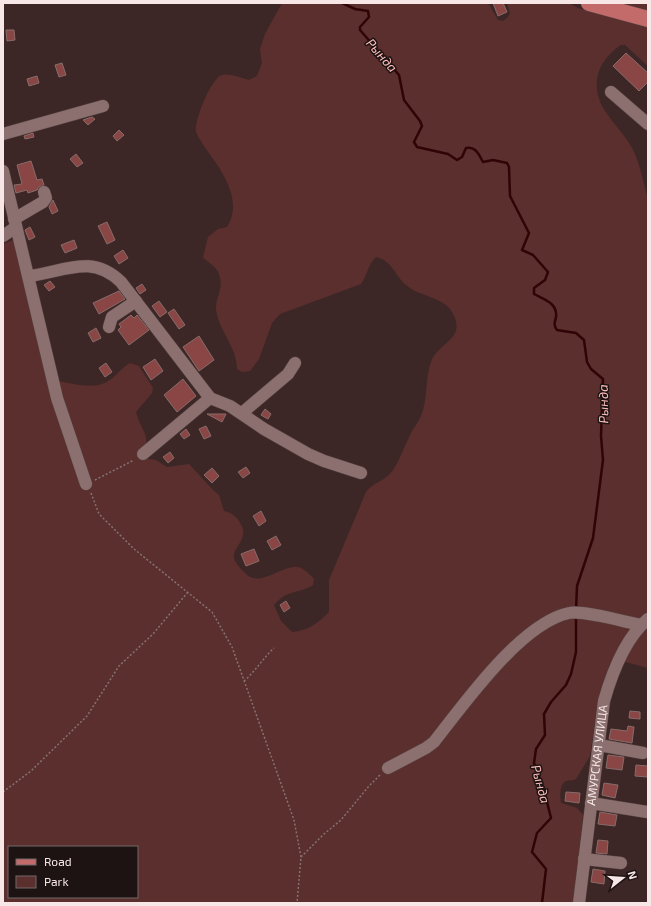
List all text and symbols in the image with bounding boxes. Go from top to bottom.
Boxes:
water label: Рында [363,35,401,75]
water label: Рында [595,384,611,424]
street label: АМУРСКАЯ УЛИЦА [583,703,610,806]
water label: Рында [528,763,554,805]
legend [8,846,138,898]
text: Road [44,854,72,868]
north arrow [603,858,643,898]
text: N [626,869,640,881]
text: Park [44,874,69,888]

